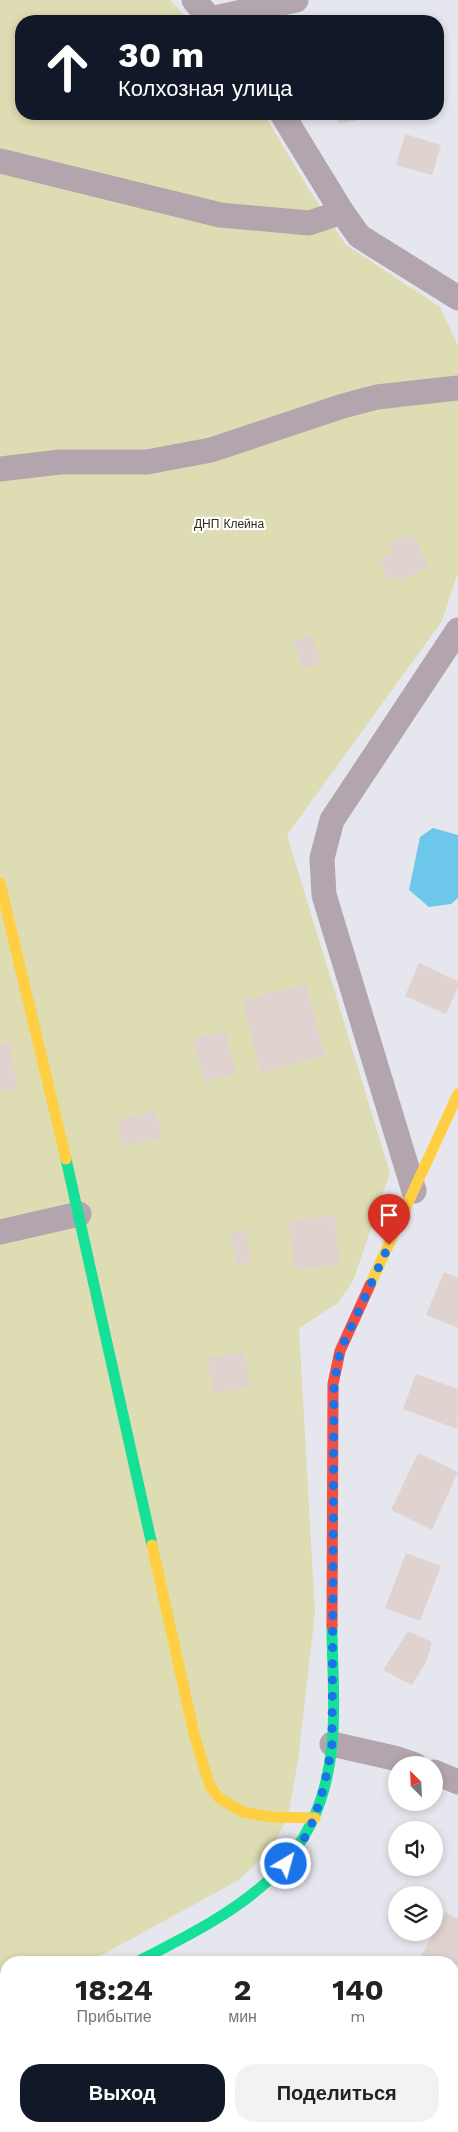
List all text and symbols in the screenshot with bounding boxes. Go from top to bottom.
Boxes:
text: 30 m [118,34,204,76]
icon: ahead [35,35,100,100]
text: Колхозная улица [118,76,293,101]
park label: ДНП Клейна [194,517,264,531]
pin [368,1194,410,1245]
icon: arrive [375,1201,403,1229]
north arrow [388,1756,442,1811]
map controls [388,1756,443,1941]
button: sound [388,1821,443,1876]
position arrow [259,1837,311,1889]
button: layers [388,1886,443,1941]
text: 18:24 [75,1972,153,2007]
text: 2 [234,1972,251,2007]
text: 140 [332,1972,384,2007]
text: Прибытие [76,2007,152,2026]
text: мин [228,2007,257,2026]
text: m [350,2007,366,2026]
button: Выход [20,2064,225,2122]
button: Поделиться [235,2064,439,2122]

